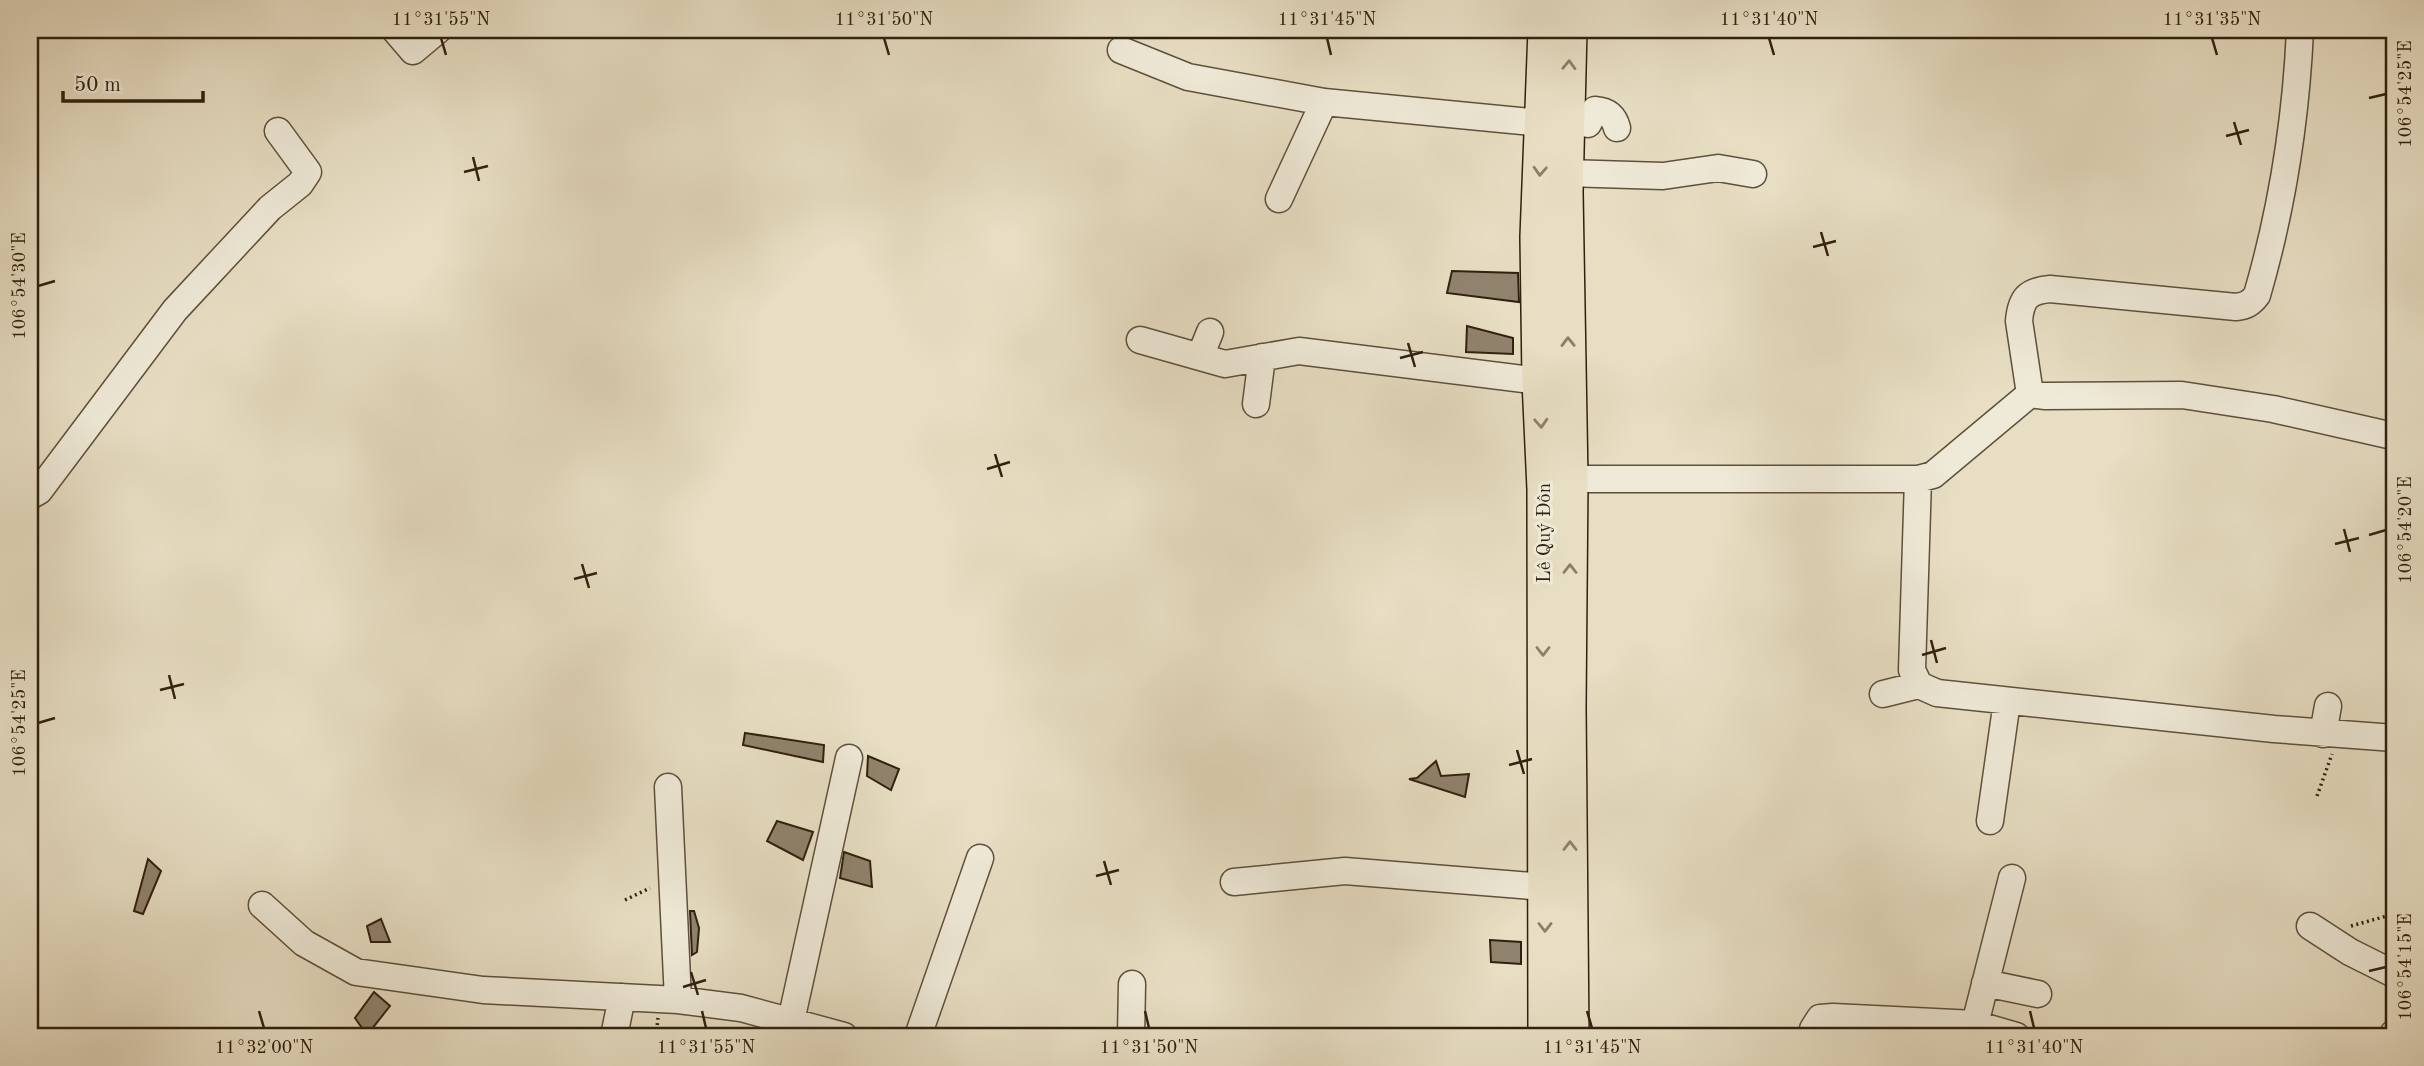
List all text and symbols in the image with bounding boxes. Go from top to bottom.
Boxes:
text: 11°31'55"N [392,11,490,29]
text: 11°31'50"N [835,11,933,29]
text: 11°31'45"N [1278,11,1376,29]
text: 11°31'40"N [1720,11,1818,29]
text: 11°31'35"N [2163,11,2261,29]
text: 106°54'25"E [2397,40,2415,148]
one-way arrow [1562,59,1577,70]
scale bar [63,60,203,104]
text: 50 m [74,75,121,96]
one-way arrow [1532,166,1547,177]
text: 106°54'30"E [11,232,29,340]
one-way arrow [1560,336,1576,346]
one-way arrow [1534,418,1549,429]
text: 106°54'20"E [2397,476,2415,584]
street label: Lê Quý Đôn [1536,483,1555,583]
one-way arrow [1562,563,1578,574]
one-way arrow [1535,646,1551,656]
text: 106°54'25"E [11,669,29,777]
one-way arrow [1562,840,1578,850]
text: 106°54'15"E [2397,913,2415,1021]
one-way arrow [1537,922,1553,933]
text: 11°32'00"N [215,1039,313,1057]
text: 11°31'55"N [657,1039,755,1057]
text: 11°31'50"N [1100,1039,1198,1057]
text: 11°31'45"N [1543,1039,1641,1057]
text: 11°31'40"N [1985,1039,2083,1057]

